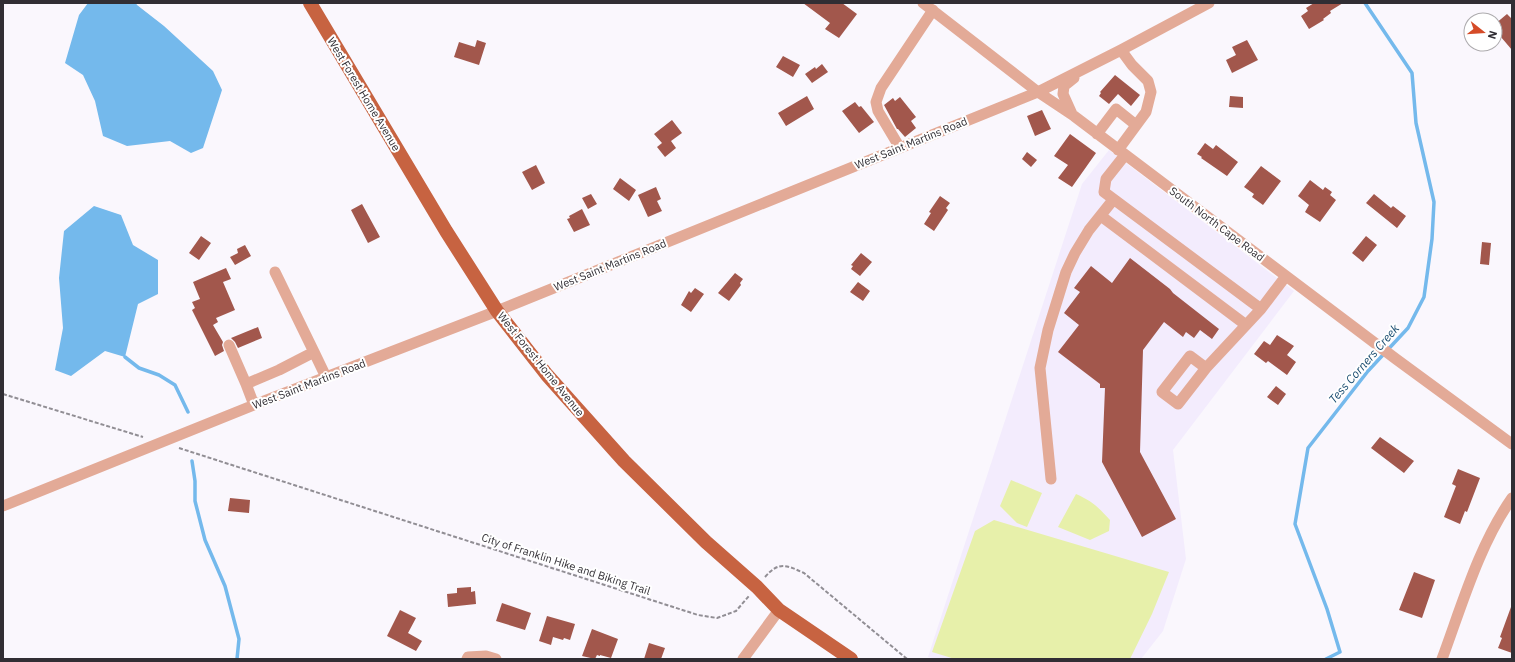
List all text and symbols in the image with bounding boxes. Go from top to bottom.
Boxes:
north arrow [1463,12,1503,52]
text: N [1485,29,1500,41]
street label: West Forest Home Avenue [324,35,404,153]
street label: West Saint Martins Road [853,114,969,172]
street label: South North Cape Road [1167,184,1267,264]
street label: West Saint Martins Road [552,236,668,294]
street label: West Forest Home Avenue [495,309,587,419]
water label: Tess Corners Creek [1325,320,1403,406]
street label: West Saint Martins Road [250,356,368,412]
street label: City of Franklin Hike and Biking Trail [480,530,652,598]

